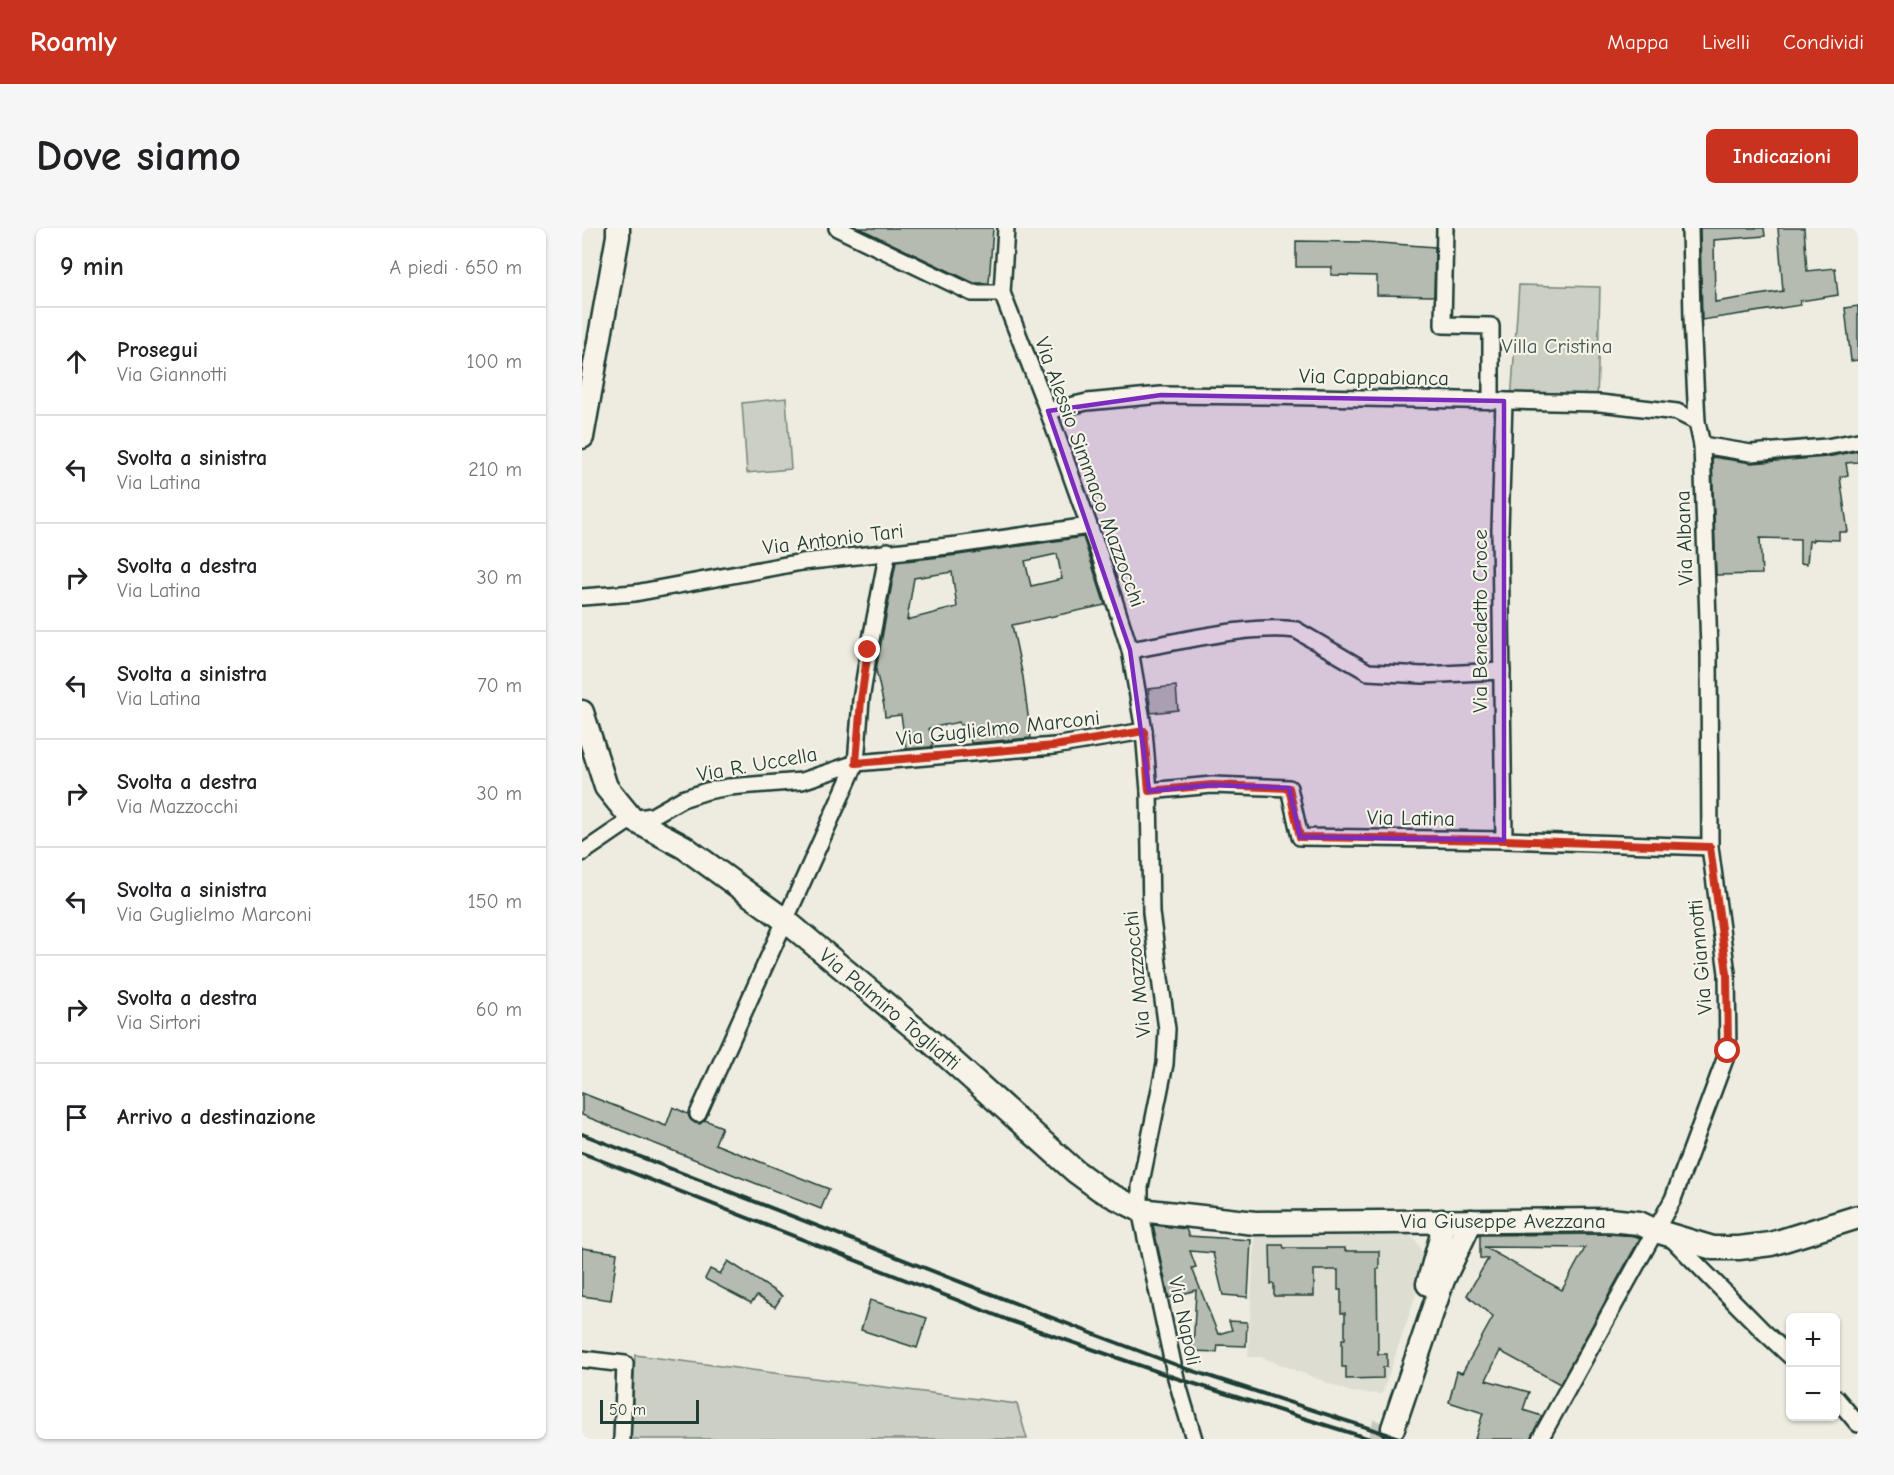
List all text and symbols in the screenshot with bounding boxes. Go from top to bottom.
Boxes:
text: Roamly [30,26,117,58]
text: Mappa [1607,30,1669,54]
text: Livelli [1702,30,1750,54]
text: Condividi [1783,30,1864,54]
button: Indicazioni [1706,129,1858,183]
text: Dove siamo [36,132,241,181]
text: 9 min [60,252,124,282]
text: A piedi · 650 m [389,256,522,279]
street label: Via Alessio Simmaco Mazzocchi [1030,334,1150,610]
park label: Villa Cristina [1501,334,1613,358]
text: Prosegui [117,337,198,363]
icon: ahead [60,345,93,378]
text: 100 m [467,350,522,373]
text: Via Giannotti [117,363,227,386]
street label: Via Cappabianca [1299,364,1449,390]
text: Svolta a sinistra [117,445,267,471]
icon: left [60,453,93,486]
text: 210 m [468,458,522,481]
text: Via Latina [117,471,201,494]
street label: Via Albana [1670,490,1698,586]
street label: Via Antonio Tari [761,518,905,560]
street label: Via Benedetto Croce [1468,529,1492,713]
text: Svolta a destra [117,553,258,579]
icon: right [60,561,93,594]
text: 30 m [476,566,522,589]
text: Via Latina [117,579,201,602]
route end [854,636,880,662]
text: Svolta a sinistra [117,661,267,687]
icon: left [60,669,93,702]
text: 70 m [477,674,522,697]
text: Via Latina [117,687,201,710]
street label: Via Guglielmo Marconi [895,705,1101,751]
street label: Via R. Uccella [695,742,819,786]
text: Svolta a destra [117,769,258,795]
icon: right [60,777,93,810]
text: 30 m [476,782,522,805]
text: Via Mazzocchi [117,795,238,818]
street label: Via Latina [1367,805,1455,831]
text: Svolta a sinistra [117,877,267,903]
icon: left [60,885,93,918]
text: 150 m [468,890,522,913]
street label: Via Giannotti [1683,898,1717,1016]
text: Via Guglielmo Marconi [117,903,312,926]
street label: Via Mazzocchi [1118,909,1156,1039]
street label: Via Palmiro Togliatti [815,943,965,1075]
text: Svolta a destra [117,985,258,1011]
icon: right [60,993,93,1026]
text: 60 m [476,998,522,1021]
text: Via Sirtori [117,1011,201,1034]
route start [1714,1037,1740,1063]
icon: arrive [60,1101,93,1134]
text: Arrivo a destinazione [117,1104,316,1130]
street label: Via Giuseppe Avezzana [1400,1209,1606,1233]
street label: Via Napoli [1164,1274,1206,1368]
map controls [1786,1313,1840,1421]
button: + [1786,1313,1840,1367]
button: − [1786,1367,1840,1421]
scale bar [600,1397,699,1424]
text: 50 m [609,1401,646,1419]

